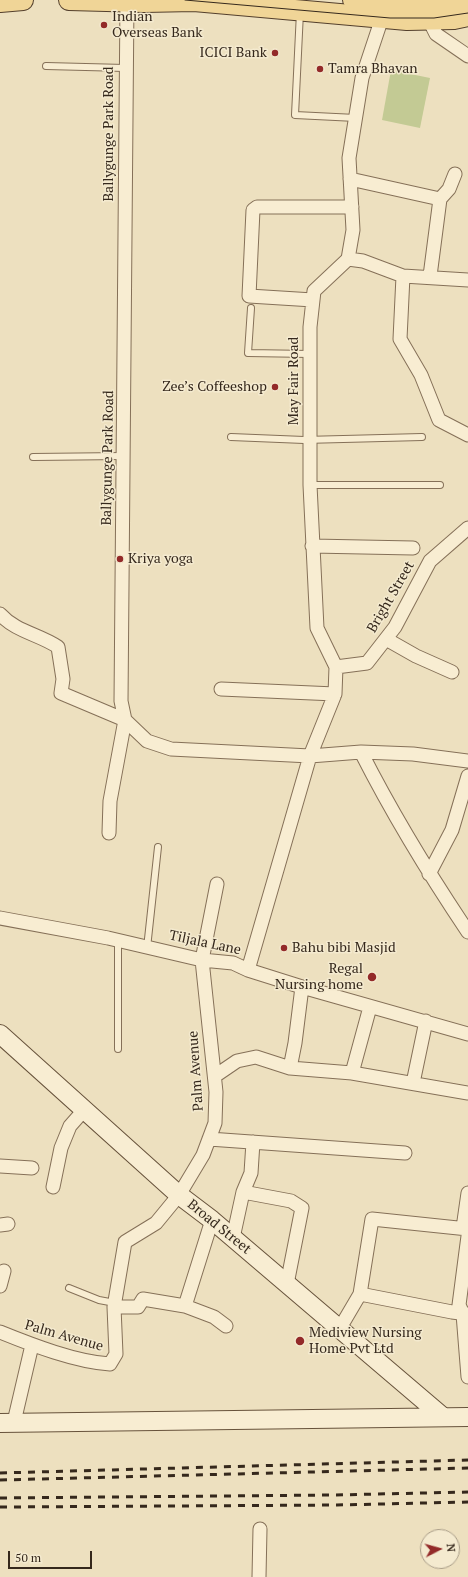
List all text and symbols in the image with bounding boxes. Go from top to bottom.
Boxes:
place label: Indian Overseas Bank [112,9,202,42]
marker: Indian Overseas Bank [99,20,109,30]
place label: ICICI Bank [200,45,267,61]
marker: ICICI Bank [270,48,280,58]
place label: Tamra Bhavan [328,61,418,77]
marker: Tamra Bhavan [315,64,325,74]
street label: Ballygunge Park Road [101,66,117,202]
street label: May Fair Road [286,337,302,425]
place label: Zee’s Coffeeshop [162,379,267,395]
marker: Zee’s Coffeeshop [270,382,280,392]
street label: Ballygunge Park Road [98,390,118,526]
place label: Kriya yoga [128,551,193,567]
marker: Kriya yoga [115,554,125,564]
street label: Bright Street [364,558,418,636]
street label: Tiljala Lane [168,927,242,959]
place label: Bahu bibi Masjid [292,940,396,956]
marker: Bahu bibi Masjid [279,943,289,953]
place label: Regal Nursing home [275,961,363,994]
marker: Regal Nursing home [366,971,378,983]
street label: Palm Avenue [185,1030,207,1112]
street label: Broad Street [184,1196,254,1258]
street label: Palm Avenue [23,1317,105,1355]
place label: Mediview Nursing Home Pvt Ltd [309,1325,422,1358]
marker: Mediview Nursing Home Pvt Ltd [294,1335,306,1347]
north arrow [420,1529,460,1569]
scale bar [10,1543,94,1569]
text: N [444,1543,458,1553]
text: 50 m [15,1550,41,1565]

